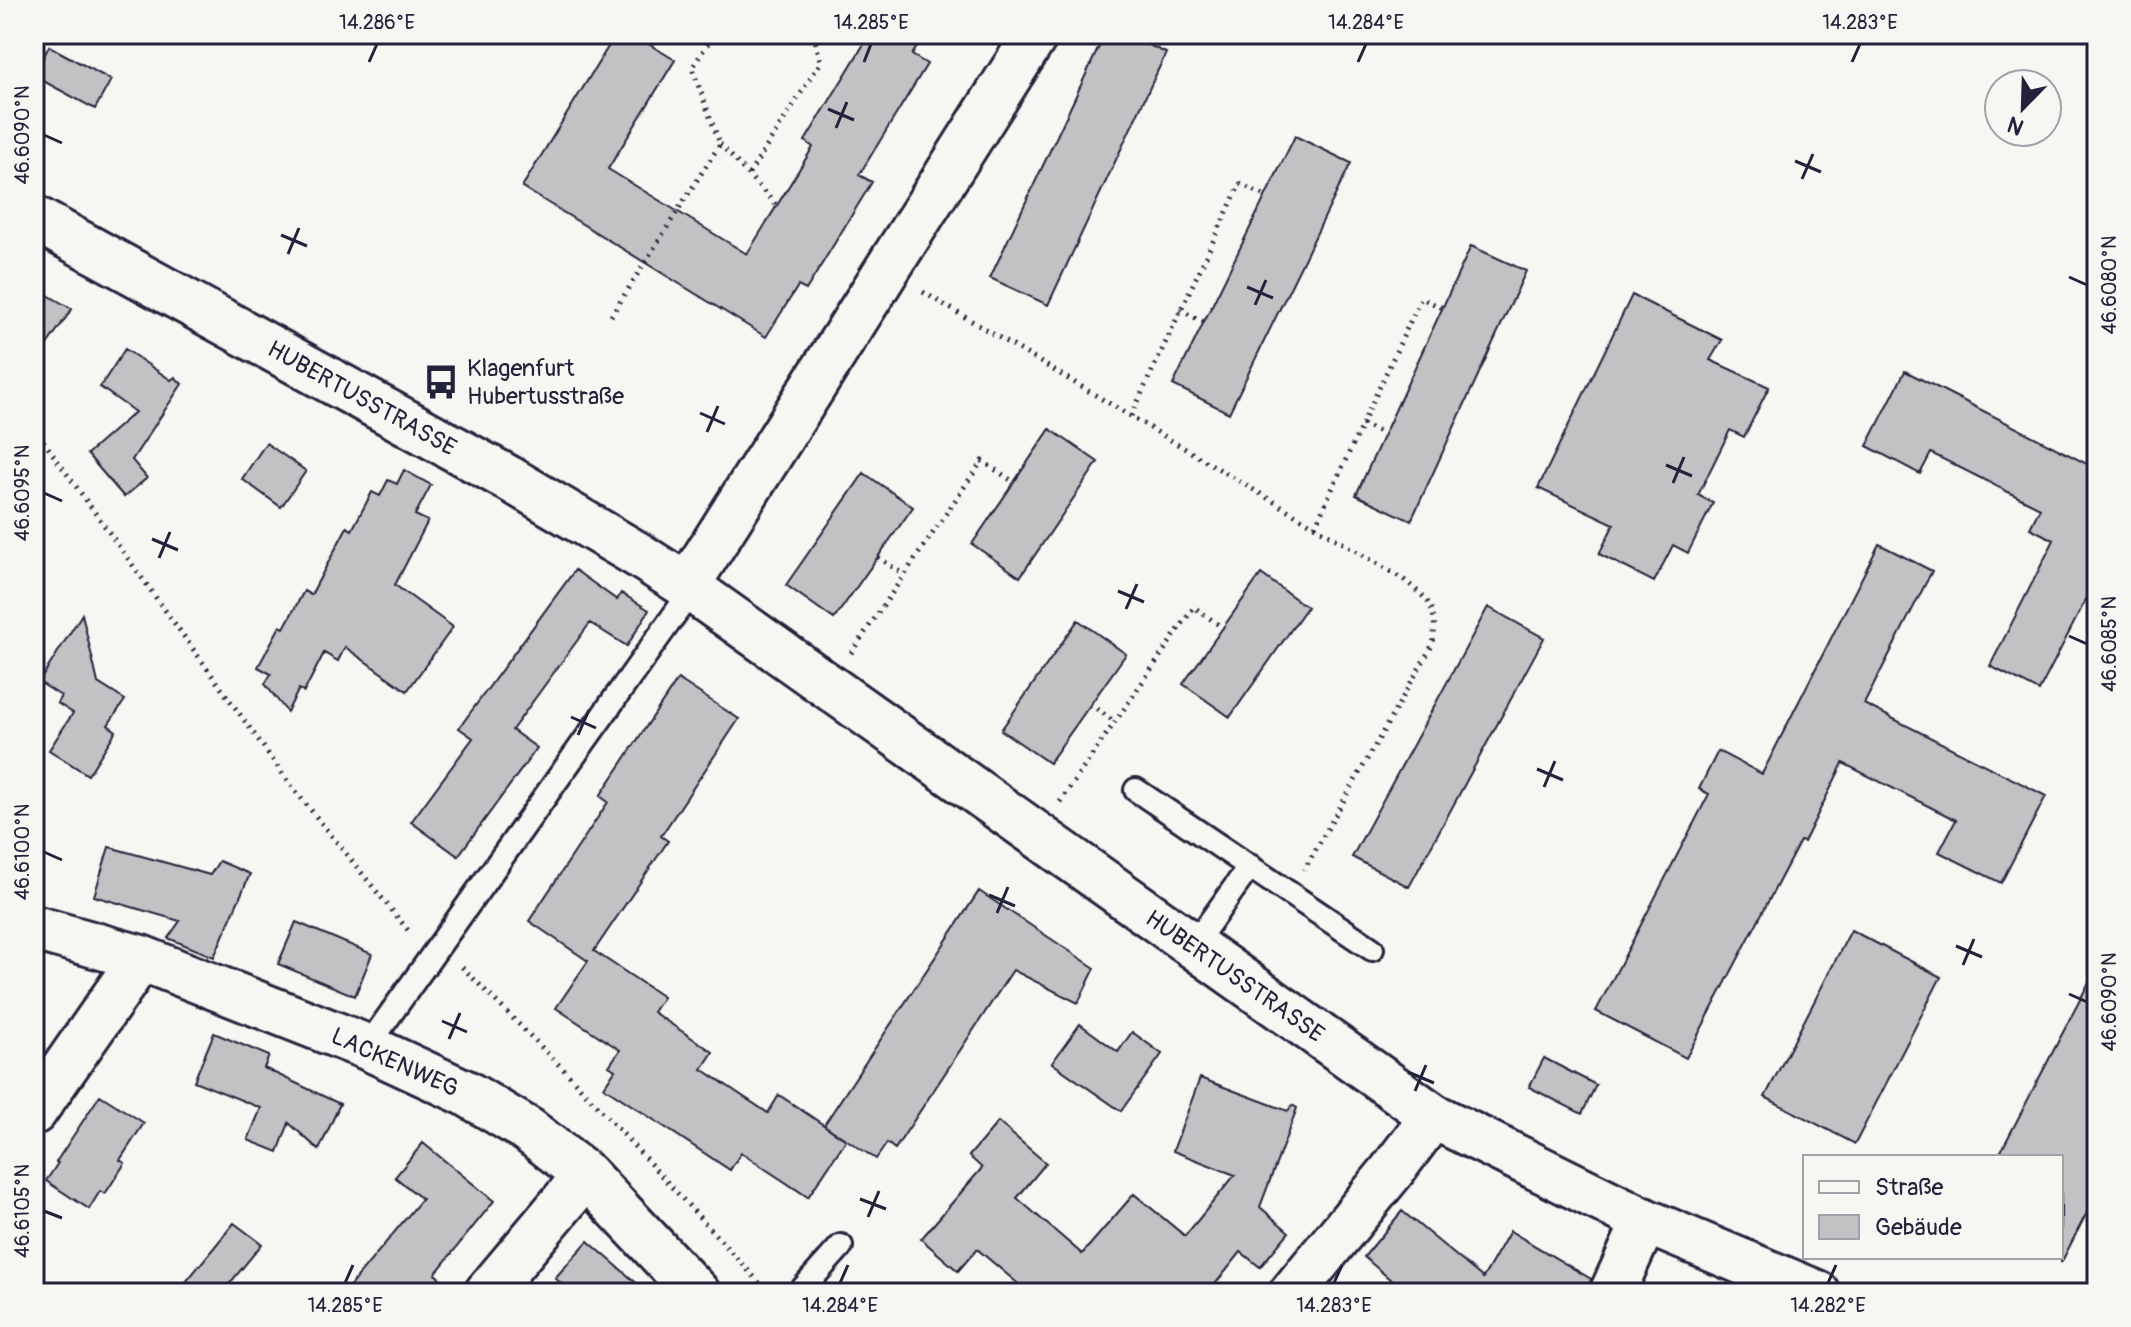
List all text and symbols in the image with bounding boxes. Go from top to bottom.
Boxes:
text: 14.286°E [339,10,415,35]
text: 14.285°E [833,10,909,35]
text: 14.284°E [1328,10,1404,35]
text: 14.283°E [1822,10,1898,35]
north arrow [1983,68,2063,148]
text: 46.6090°N [10,85,35,185]
text: N [2003,110,2028,141]
text: 46.6080°N [2097,236,2122,334]
street label: HUBERTUSSTRASSE [262,334,461,462]
place label: Klagenfurt Hubertusstraße [467,354,624,411]
bus stop icon: Klagenfurt Hubertusstraße [422,363,460,401]
text: 46.6095°N [10,445,35,541]
text: 46.6085°N [2097,596,2122,692]
text: 46.6100°N [10,804,35,900]
street label: HUBERTUSSTRASSE [1140,904,1330,1049]
text: 46.6090°N [2097,952,2122,1052]
street label: LACKENWEG [327,1021,463,1103]
legend [1803,1155,2063,1259]
text: 46.6105°N [10,1164,35,1258]
text: Straße [1875,1173,1943,1202]
text: Gebäude [1875,1213,1962,1242]
text: 14.285°E [307,1293,383,1318]
text: 14.284°E [802,1293,878,1318]
text: 14.283°E [1296,1293,1372,1318]
text: 14.282°E [1790,1293,1866,1318]

